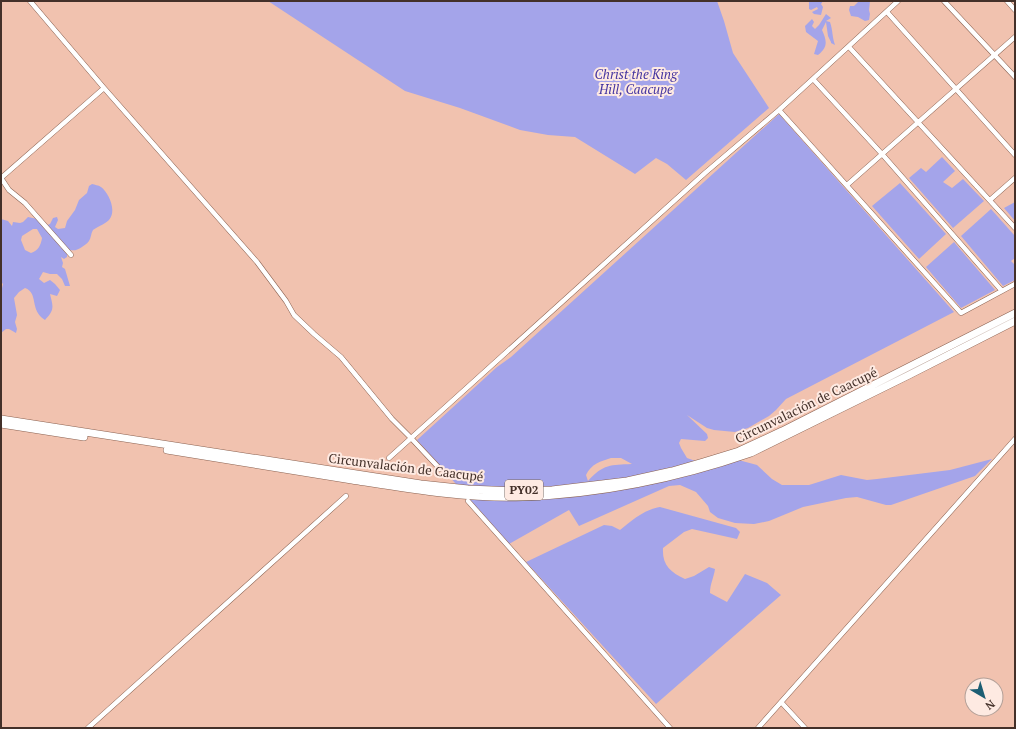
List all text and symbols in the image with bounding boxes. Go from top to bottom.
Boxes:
park label: Christ the King Hill, Caacupe [595,65,678,98]
street label: Circunvalación de Caacupé [732,363,880,447]
street label: Circunvalación de Caacupé [327,449,485,485]
road number: PY02 [505,480,543,500]
north arrow [964,677,1004,717]
text: N [982,697,998,713]

